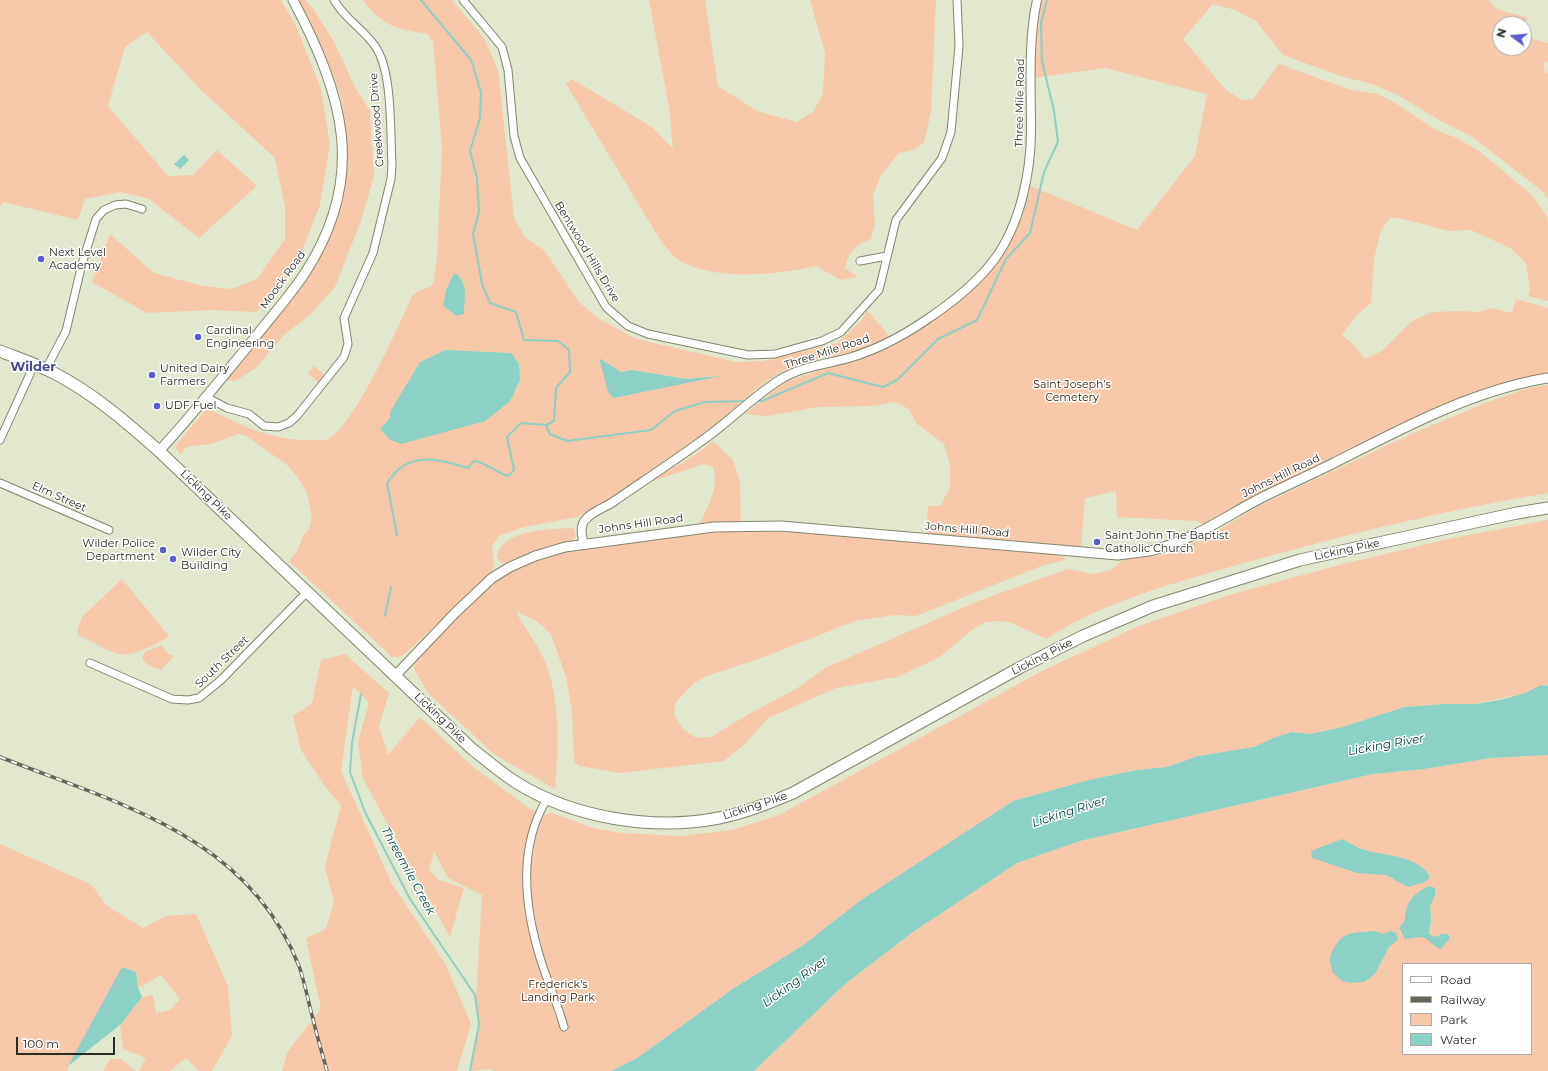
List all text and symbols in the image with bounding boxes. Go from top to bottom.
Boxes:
north arrow [1492,16,1532,56]
text: N [1493,27,1509,39]
street label: Three Mile Road [1013,58,1027,148]
street label: Creekwood Drive [367,73,387,167]
street label: Bentwood Hills Drive [552,199,622,305]
place label: Next Level Academy [49,246,106,272]
street label: Moock Road [257,248,309,312]
marker: Next Level Academy [36,254,46,264]
place label: Cardinal Engineering [206,324,274,350]
marker: Cardinal Engineering [193,332,203,342]
street label: Three Mile Road [783,332,871,372]
district label: Wilder [10,359,56,375]
place label: United Dairy Farmers [160,362,229,388]
marker: United Dairy Farmers [147,370,157,380]
park label: Saint Joseph’s Cemetery [1033,378,1111,404]
place label: UDF Fuel [165,399,216,413]
marker: UDF Fuel [152,401,162,411]
street label: Johns Hill Road [1240,451,1322,501]
street label: Licking Pike [177,467,235,523]
street label: Elm Street [30,479,88,515]
street label: Johns Hill Road [598,512,684,536]
street label: Johns Hill Road [924,520,1010,540]
place label: Saint John The Baptist Catholic Church [1105,529,1229,555]
place label: Wilder Police Department [82,537,155,563]
marker: Saint John The Baptist Catholic Church [1092,537,1102,547]
street label: Licking Pike [1313,537,1381,563]
marker: Wilder Police Department [158,545,168,555]
place label: Wilder City Building [181,546,241,572]
marker: Wilder City Building [168,554,178,564]
street label: South Street [193,633,251,691]
street label: Licking Pike [1009,636,1075,678]
street label: Licking Pike [411,690,469,746]
water label: Licking River [1347,731,1425,759]
street label: Licking Pike [721,789,789,823]
water label: Licking River [1030,793,1108,831]
water label: Threemile Creek [378,824,438,918]
water label: Licking River [760,954,830,1010]
legend [1402,963,1532,1055]
text: Road [1440,972,1471,987]
park label: Frederick's Landing Park [521,978,595,1004]
text: Railway [1440,992,1486,1007]
text: Park [1440,1012,1467,1027]
scale bar [18,1029,117,1055]
text: Water [1440,1032,1476,1047]
text: 100 m [23,1036,59,1051]

